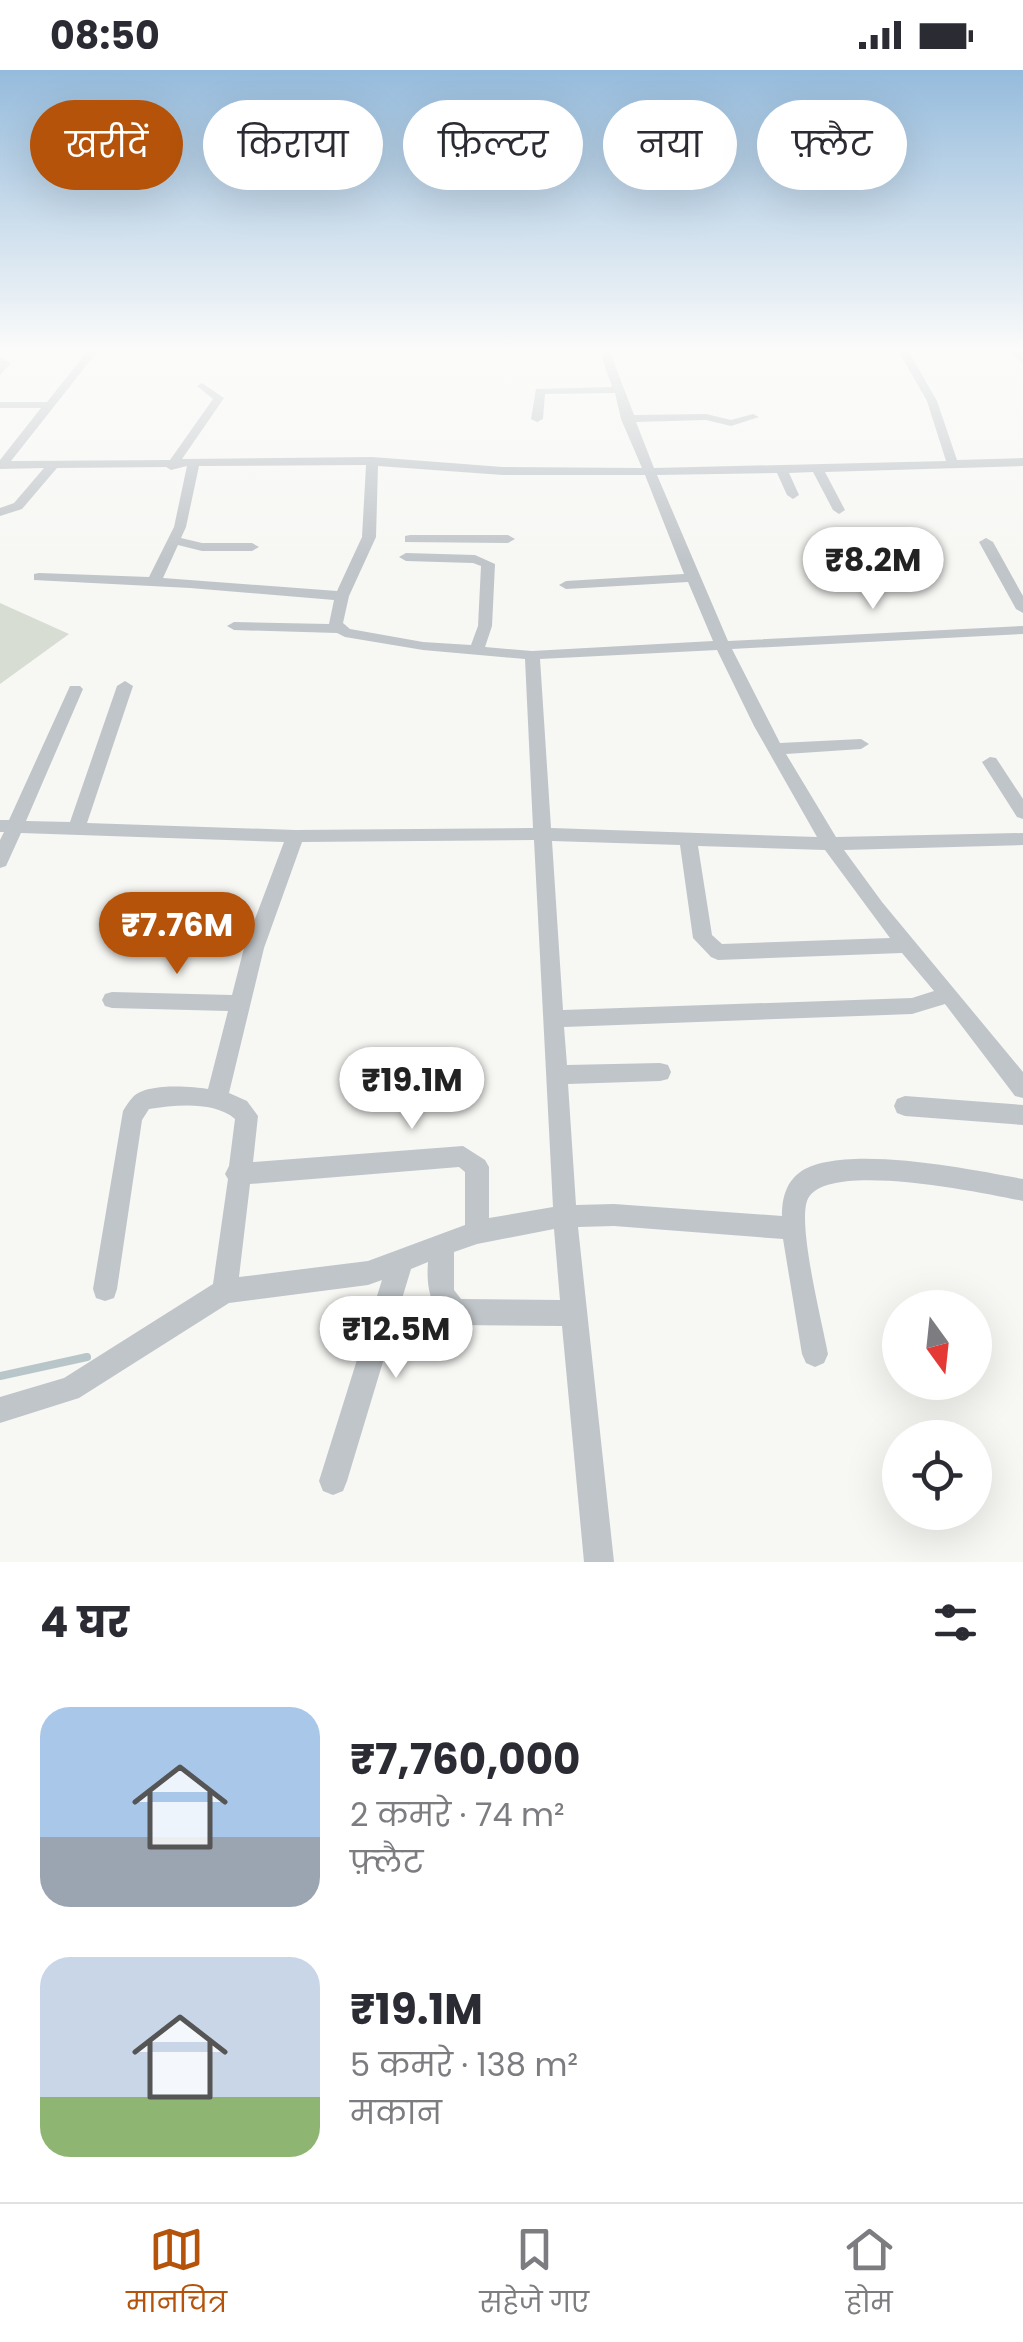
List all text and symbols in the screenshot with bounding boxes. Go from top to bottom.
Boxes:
text: 08:50 [50,9,160,62]
chip: खरीदें [30,100,183,190]
chip: किराया [203,100,383,190]
chip: फ़िल्टर [403,100,583,190]
chip: नया [603,100,737,190]
chip: फ़्लैट [757,100,907,190]
pin: ₹8.2M [803,527,943,612]
text: ₹8.2M [825,537,921,582]
pin: ₹7.76M [96,892,258,977]
text: ₹7.76M [121,902,233,947]
pin: ₹19.1M [331,1047,493,1132]
text: ₹19.1M [361,1057,463,1102]
north arrow [882,1290,992,1400]
map controls [882,1290,992,1530]
pin: ₹12.5M [315,1296,477,1381]
text: ₹12.5M [342,1306,450,1351]
button: locate [882,1420,992,1530]
text: 4 घर [40,1593,129,1652]
icon: filters [928,1595,983,1650]
text: ₹7,760,000 [350,1730,580,1789]
icon: home [120,1747,240,1867]
text: 2 कमरे · 74 m² [350,1792,565,1837]
text: फ़्लैट [350,1840,423,1885]
text: ₹19.1M [350,1980,483,2039]
icon: home [120,1997,240,2117]
text: 5 कमरे · 138 m² [350,2042,578,2087]
text: मकान [350,2090,442,2135]
tab: मानचित्र [126,2222,227,2324]
tab: सहेजे गए [480,2222,589,2324]
tab: होम [842,2222,897,2324]

